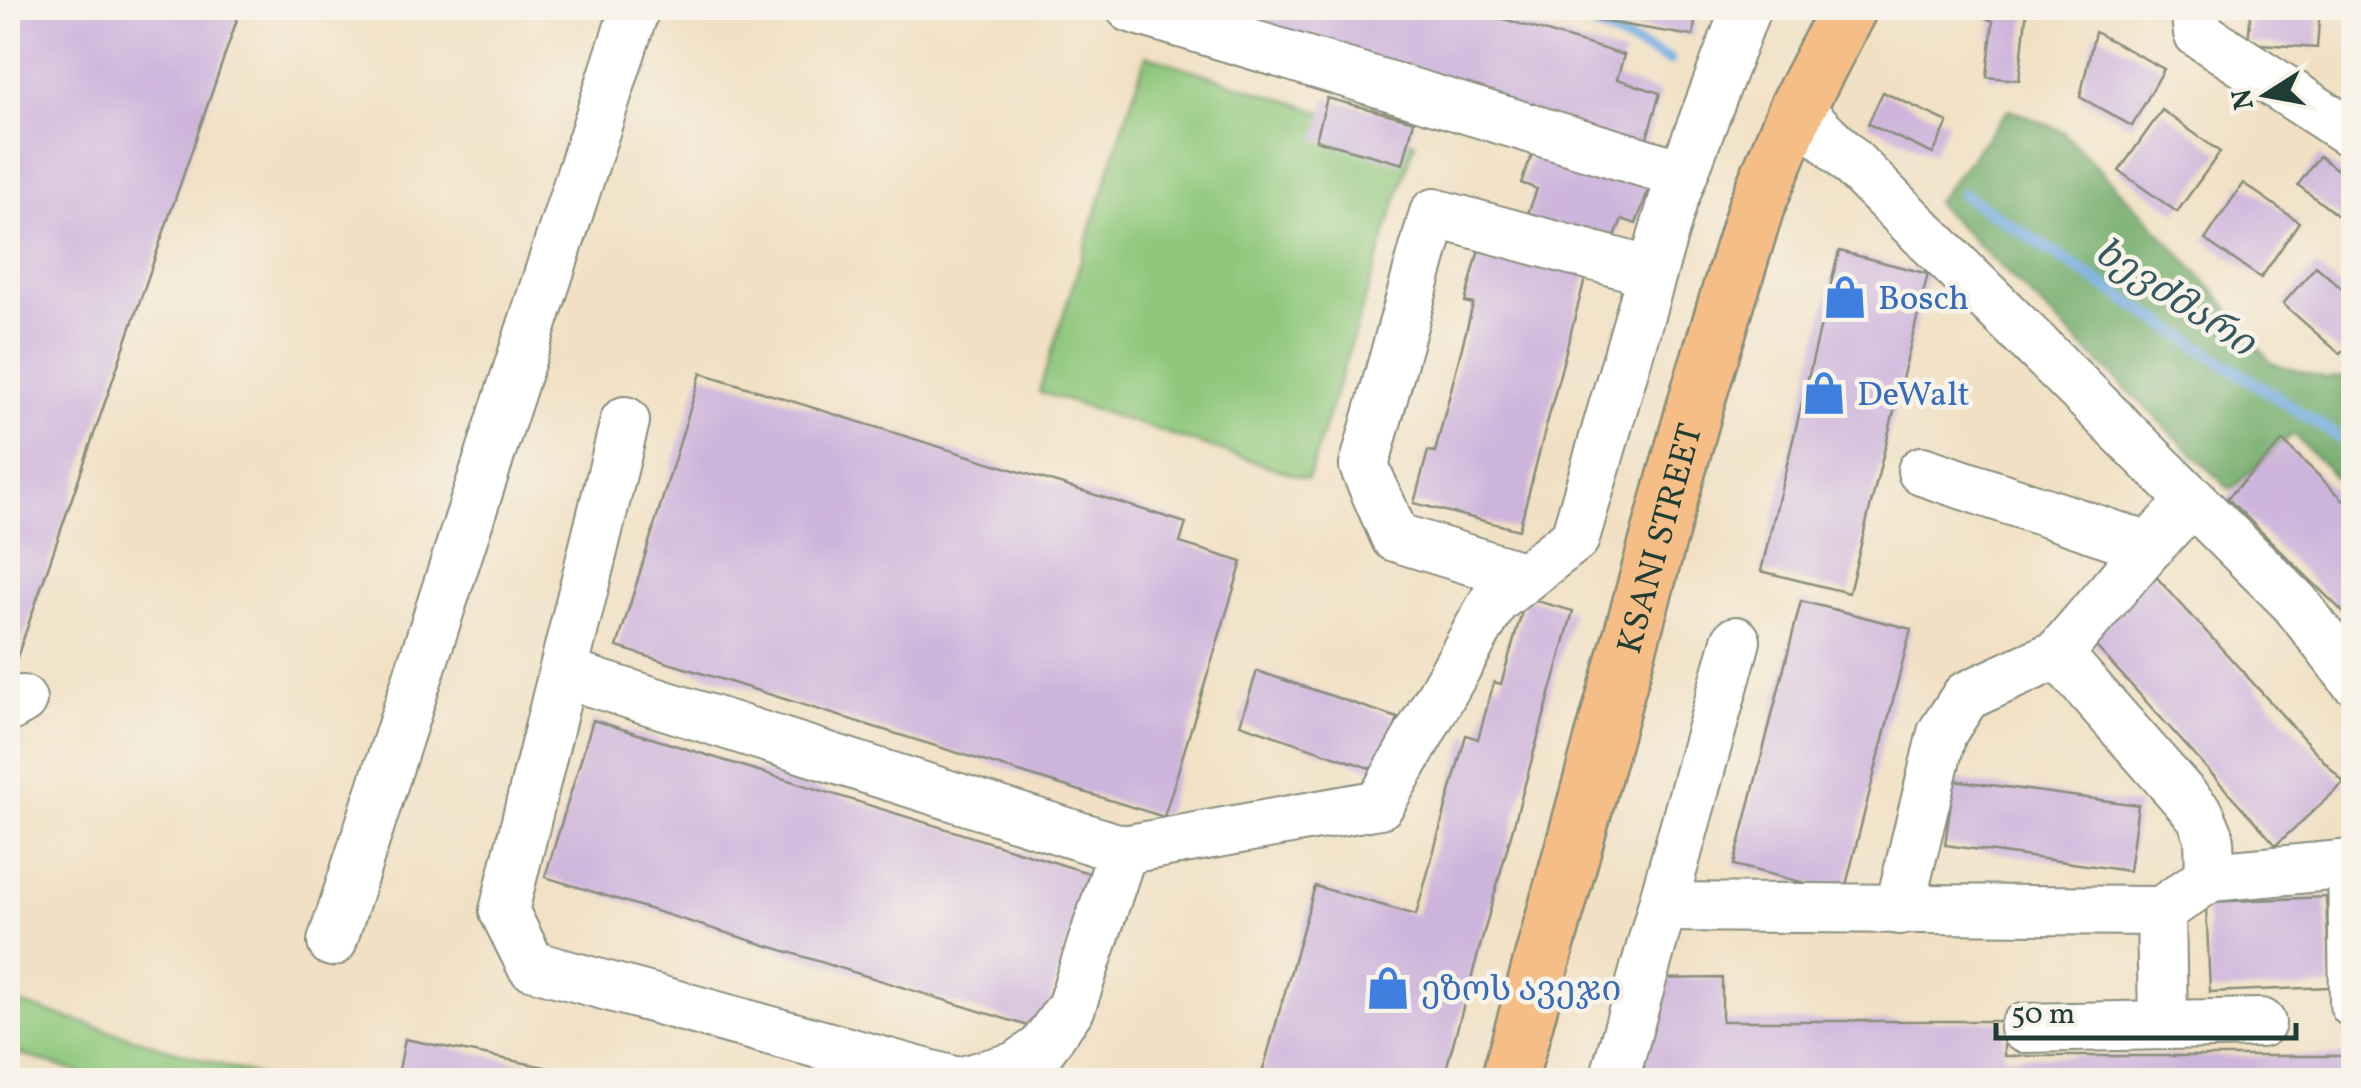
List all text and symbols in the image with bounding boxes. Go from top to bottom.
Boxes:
north arrow [2216,45,2316,145]
text: N [2223,86,2265,113]
water label: ხევძმარი [2082,227,2266,372]
shop icon: Bosch [1821,273,1869,321]
place label: Bosch [1878,276,1969,324]
shop icon: DeWalt [1800,369,1848,417]
place label: DeWalt [1857,372,1970,420]
street label: KSANI STREET [1607,419,1716,659]
shop icon: ეზოს ავეჯი [1364,964,1412,1012]
place label: ეზოს ავეჯი [1421,967,1621,1015]
scale bar [1996,978,2296,1040]
text: 50 m [2011,994,2075,1036]

